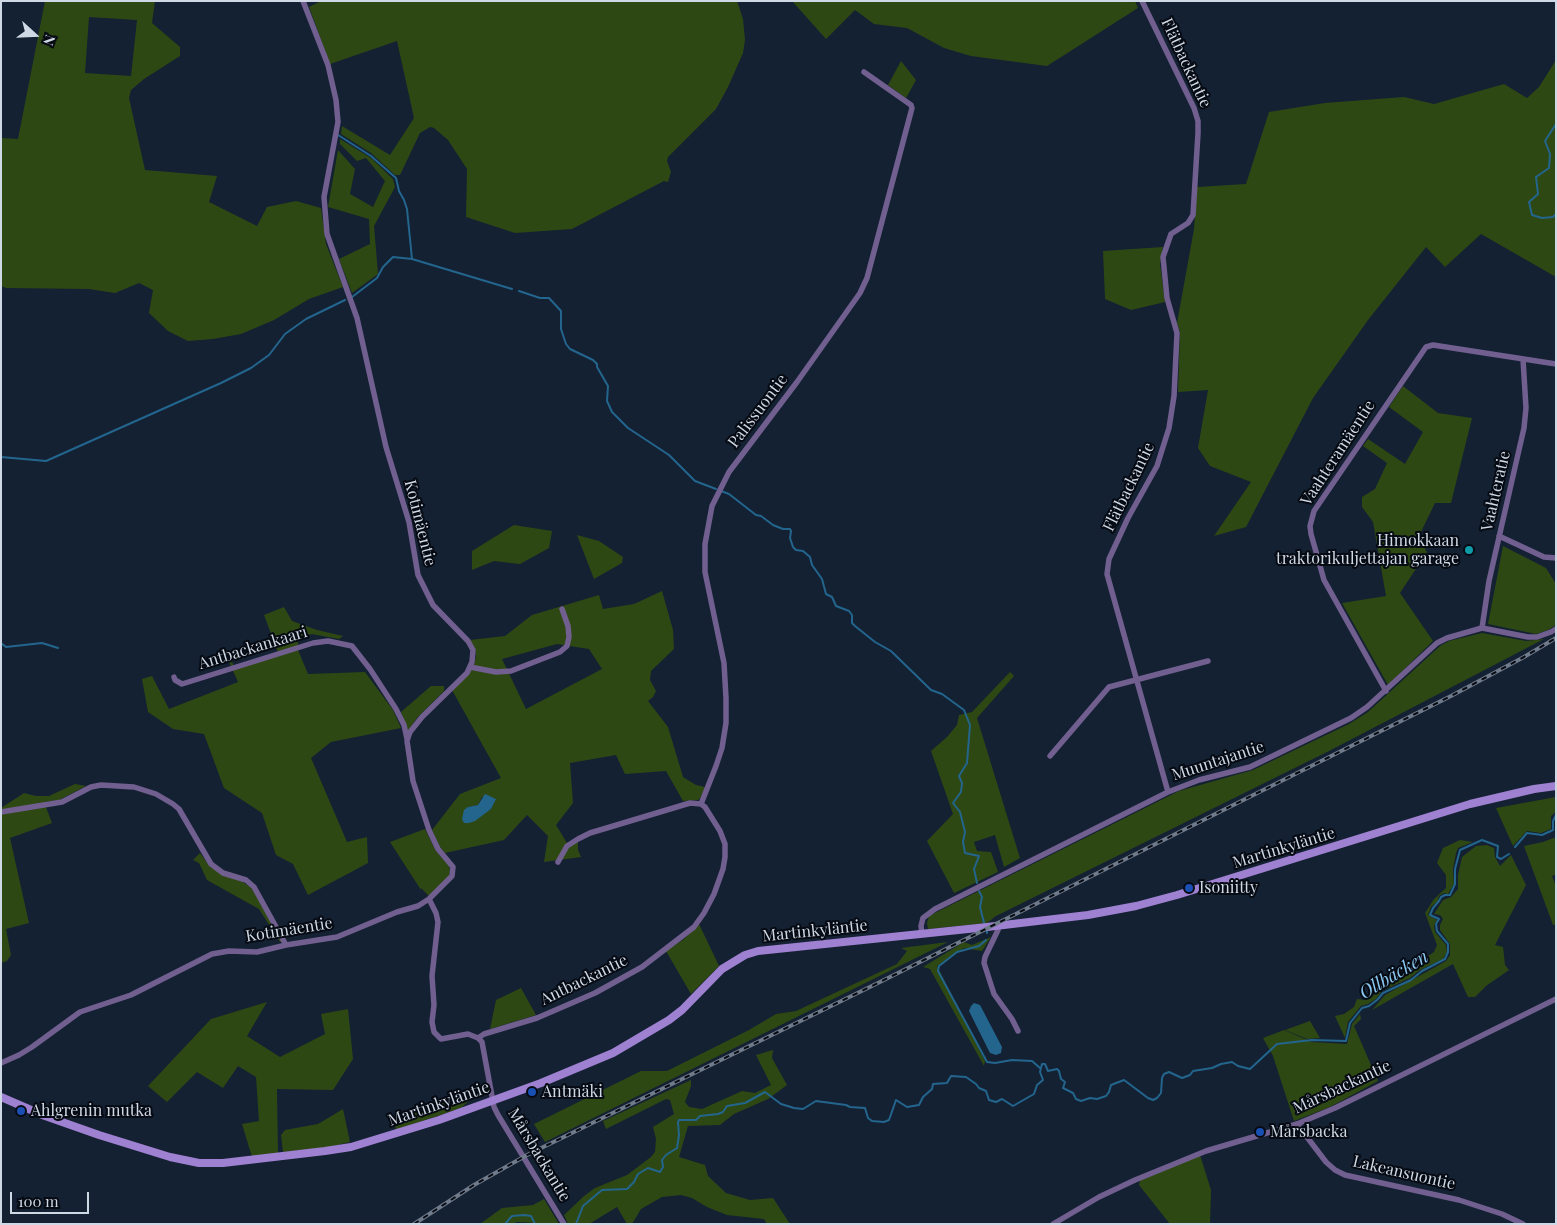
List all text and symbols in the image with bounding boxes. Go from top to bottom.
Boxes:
north arrow [10,10,60,60]
street label: Flätbackantie [1157,15,1215,111]
text: N [39,32,60,48]
street label: Palissuontie [724,371,792,451]
street label: Vaahteramäentie [1297,397,1379,509]
street label: Flätbackantie [1099,439,1159,535]
street label: Vaahteratie [1477,449,1515,533]
street label: Kotimäentie [400,478,440,568]
place label: Himokkaan traktorikuljettajan garage [1276,531,1459,569]
marker: Himokkaan traktorikuljettajan garage [1463,544,1475,556]
street label: Antbackankaari [196,622,310,674]
street label: Muuntajantie [1169,737,1267,785]
street label: Martinkyläntie [1231,823,1337,873]
place label: Isoniitty [1199,878,1258,898]
marker: Isoniitty [1183,882,1195,894]
street label: Kotimäentie [244,914,334,946]
street label: Martinkyläntie [761,916,869,946]
water label: Ollbäcken [1356,946,1432,1004]
street label: Antbackantie [537,951,631,1009]
street label: Mårsbackantie [1290,1056,1394,1118]
street label: Martinkyläntie [386,1078,492,1130]
place label: Antmäki [542,1082,603,1102]
marker: Antmäki [526,1086,538,1098]
place label: Ahlgrenin mutka [31,1101,152,1121]
marker: Ahlgrenin mutka [15,1105,27,1117]
street label: Mårsbackantie [504,1105,574,1205]
place label: Mårsbacka [1270,1122,1347,1142]
marker: Mårsbacka [1254,1126,1266,1138]
street label: Lakeansuontie [1351,1152,1457,1194]
scale bar [12,1182,91,1214]
text: 100 m [18,1191,59,1211]

